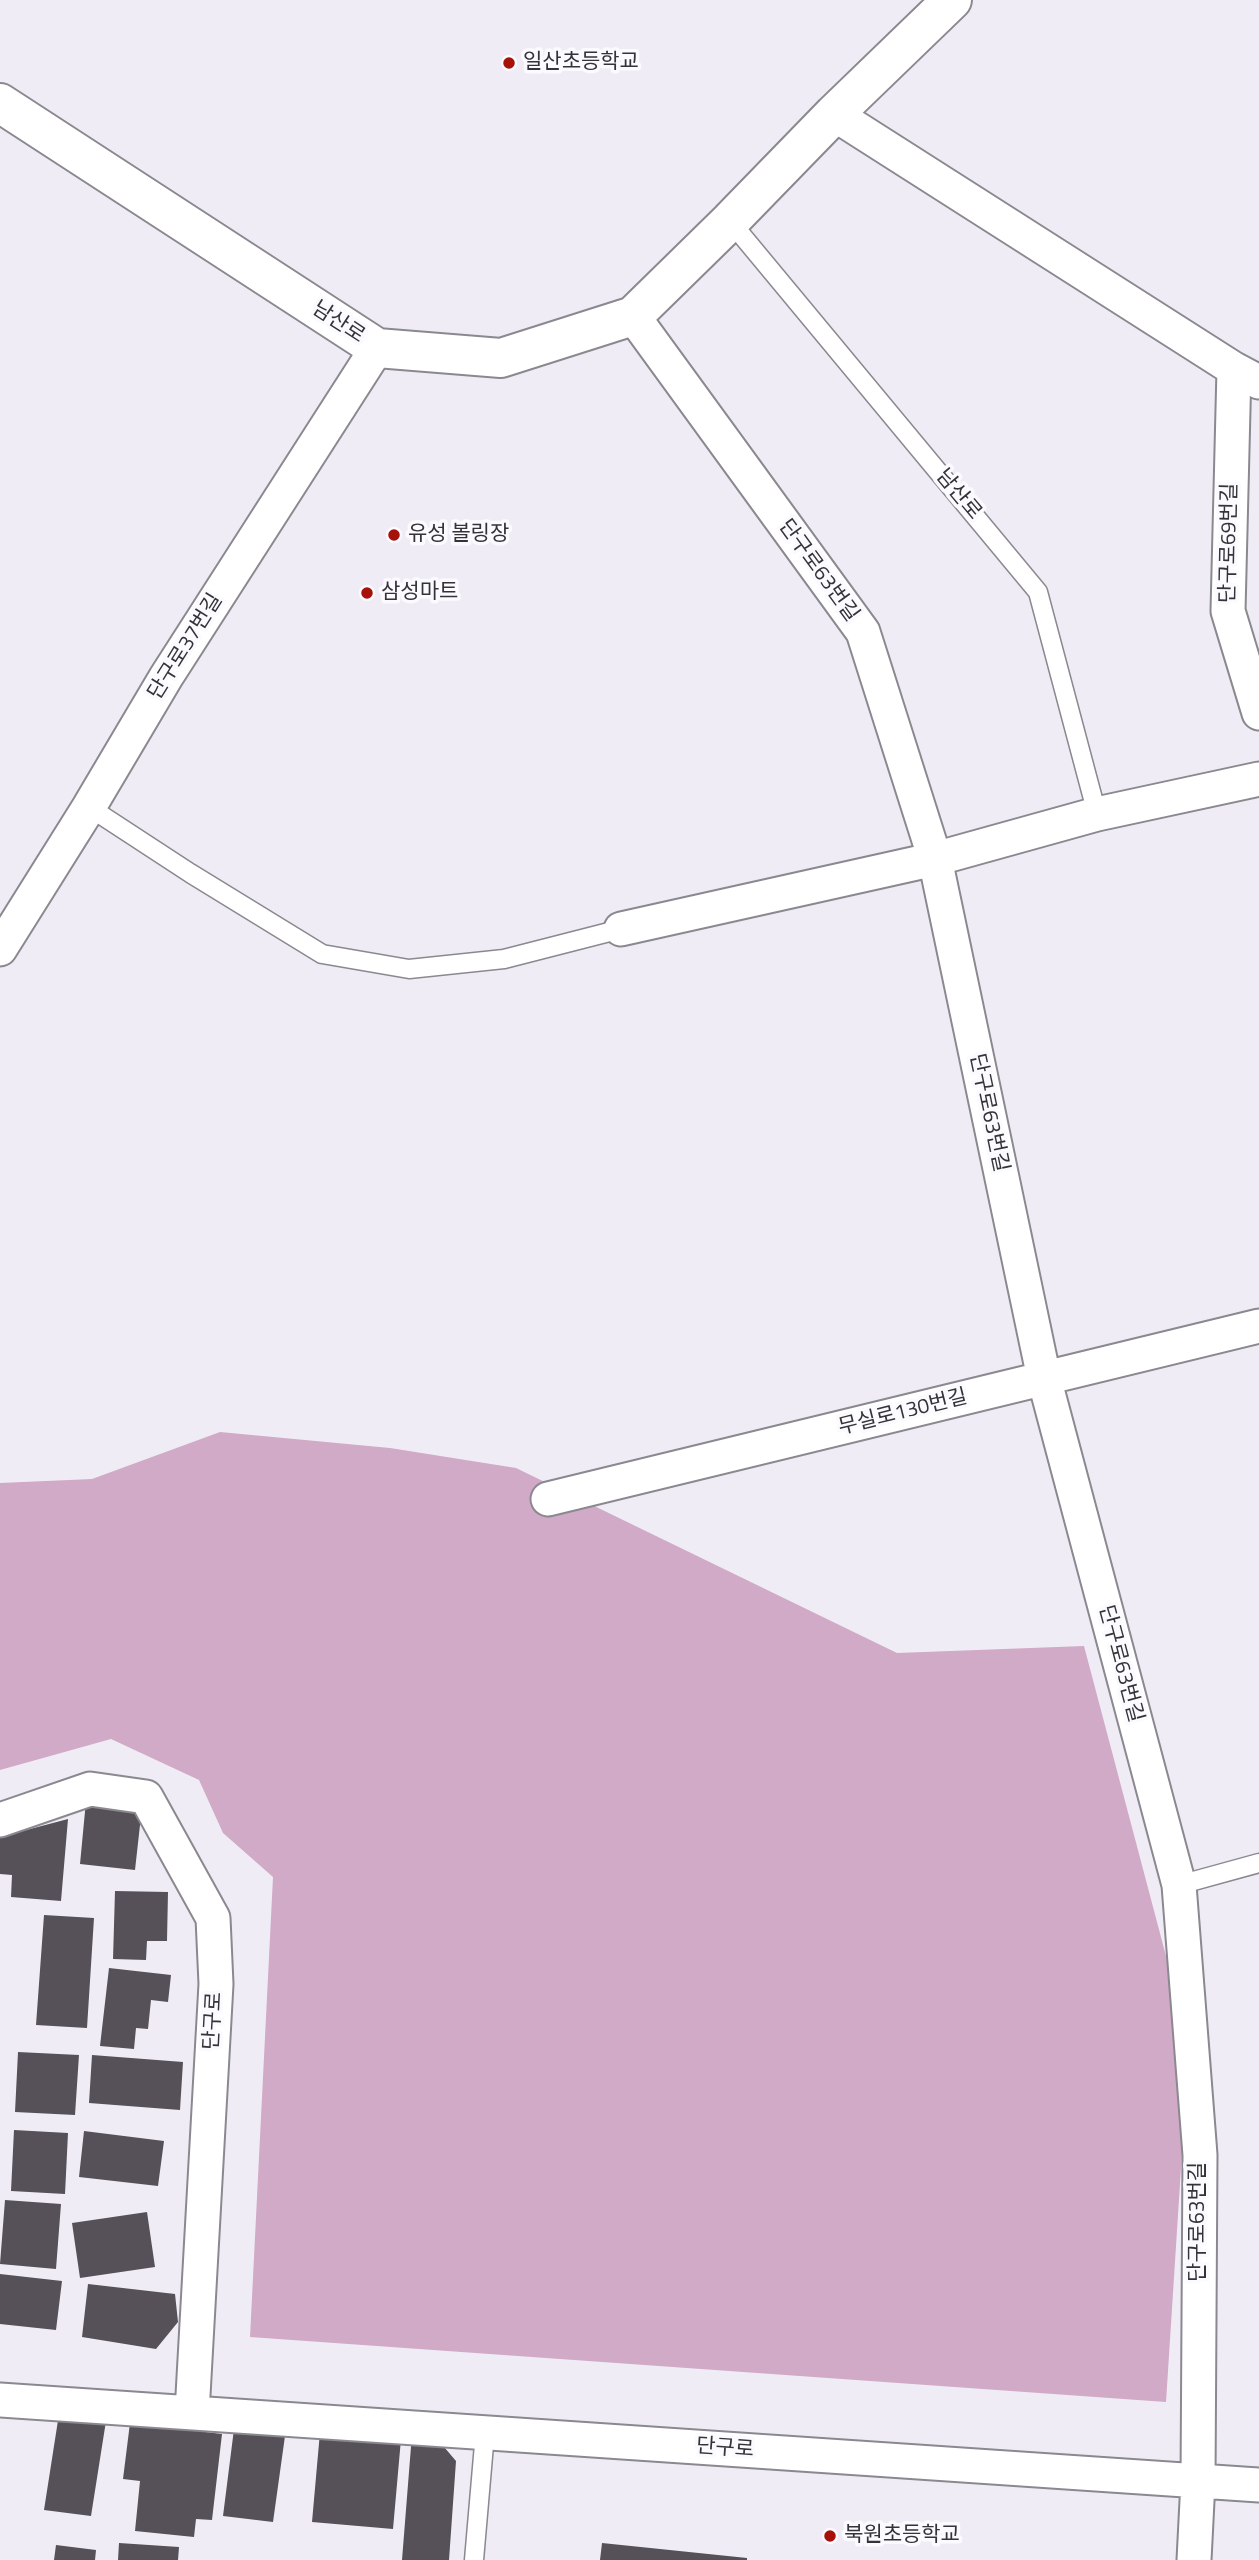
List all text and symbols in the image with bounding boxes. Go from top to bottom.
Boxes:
place label: 일산초등학교 [523,50,639,76]
marker: 일산초등학교 [501,55,517,71]
street label: 남산로 [307,297,369,349]
street label: 남산로 [930,465,986,525]
street label: 단구로69번길 [1216,483,1244,603]
street label: 단구로63번길 [773,515,863,627]
place label: 유성 볼링장 [408,522,509,548]
marker: 유성 볼링장 [386,527,402,543]
place label: 삼성마트 [381,580,458,606]
marker: 삼성마트 [359,585,375,601]
street label: 단구로37번길 [143,589,229,705]
street label: 단구로63번길 [963,1052,1013,1174]
street label: 무실로130번길 [836,1385,970,1441]
street label: 단구로63번길 [1092,1603,1148,1725]
street label: 단구로 [200,1991,228,2051]
street label: 단구로63번길 [1186,2162,1212,2282]
street label: 단구로 [695,2434,755,2464]
place label: 북원초등학교 [844,2523,960,2549]
marker: 북원초등학교 [822,2528,838,2544]

